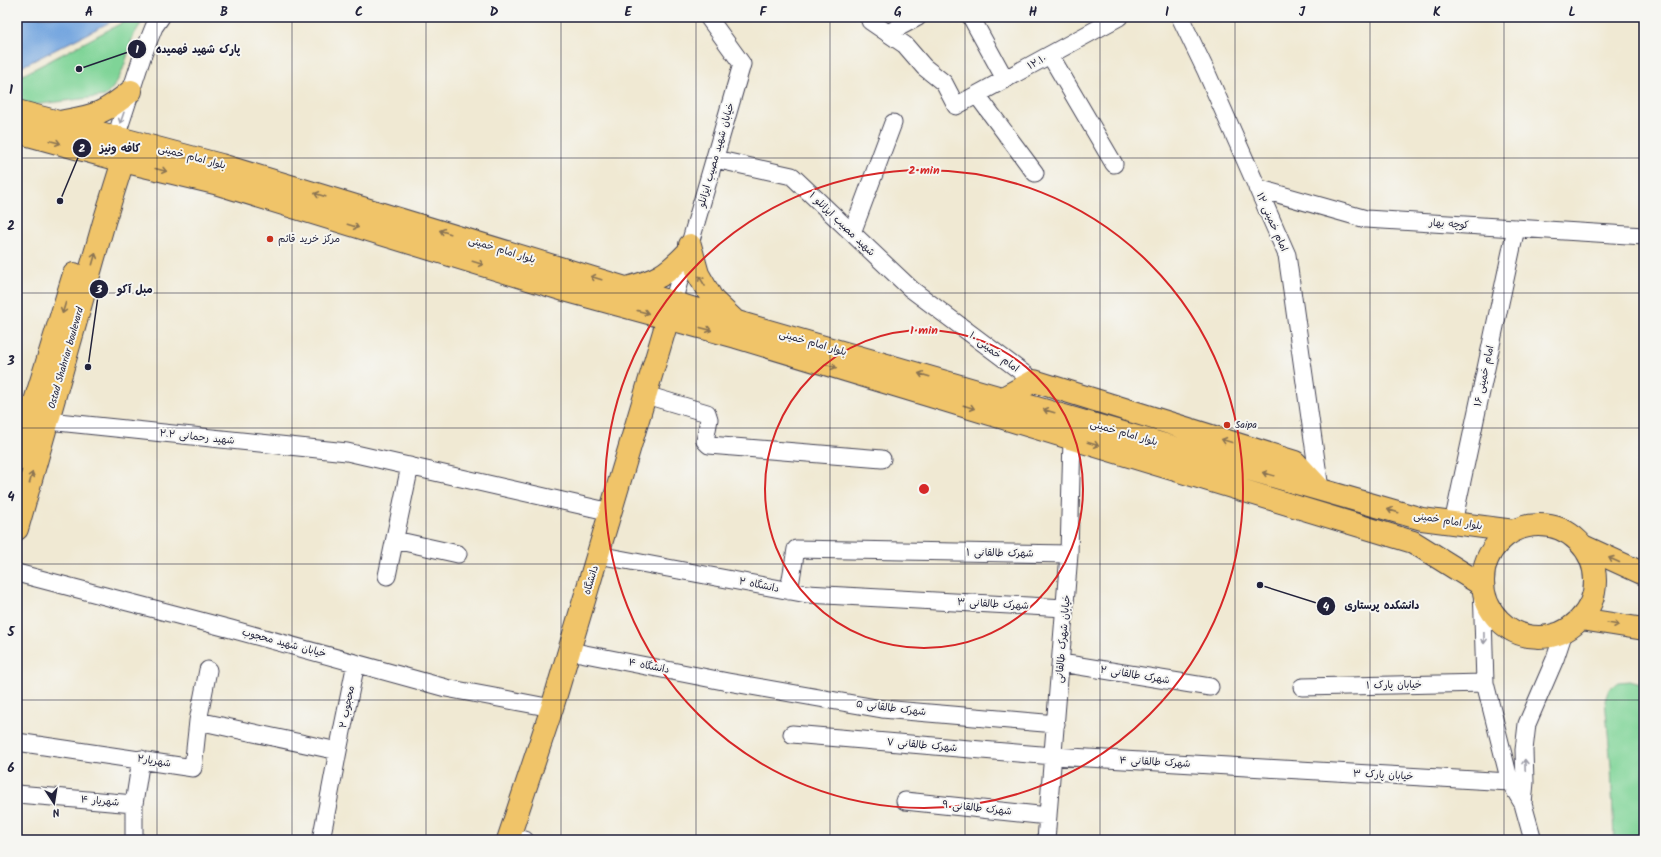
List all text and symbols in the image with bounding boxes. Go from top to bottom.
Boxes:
text: A [85,2,93,23]
text: B [220,2,228,23]
text: C [355,2,363,23]
text: D [490,2,499,23]
text: E [624,2,632,23]
text: F [759,2,767,23]
text: G [894,2,902,23]
text: H [1029,2,1038,23]
text: I [1165,2,1169,23]
text: J [1299,2,1306,23]
text: K [1433,2,1441,23]
text: L [1568,2,1576,23]
callout: پارک شهید فهمیده [127,37,248,60]
text: 1 [135,40,139,59]
text: پارک شهید فهمیده [156,41,241,59]
street label: ۱۲.۱۰ [1025,50,1049,74]
text: 1 [9,80,13,101]
street label: خیابان شهید مصیب ایزانلو [693,101,739,210]
one-way arrow [118,112,125,125]
callout: کافه ونیز [72,137,148,160]
one-way arrow [48,139,61,146]
text: 2 [79,139,86,158]
text: کافه ونیز [99,140,140,158]
street label: بلوار امام خمینی [156,140,228,174]
text: 2 min [908,161,940,180]
one-way arrow [154,167,167,175]
street label: شهید مصیب ایزانلو ۱ [805,188,879,260]
street label: امام خمینی ۱۲ [1252,190,1292,254]
one-way arrow [314,191,327,198]
street label: کوچه بهار [1428,215,1469,233]
text: 2 [7,216,15,237]
one-way arrow [347,223,360,230]
one-way arrow [439,228,451,236]
place label: مرکز خرید قائم [278,231,340,247]
street label: بلوار امام خمینی [467,232,538,268]
marker: مرکز خرید قائم [265,234,275,244]
one-way arrow [91,252,98,265]
one-way arrow [471,260,484,267]
one-way arrow [590,274,603,281]
one-way arrow [697,275,705,287]
callout: مبل آکو [89,278,160,301]
text: 3 [95,280,103,299]
text: مبل آکو [116,281,153,299]
one-way arrow [60,301,67,314]
street label: Ostad Shahriar boulevard [44,304,88,411]
one-way arrow [636,308,649,316]
text: 1 min [910,321,938,340]
one-way arrow [699,326,712,333]
street label: بلوار امام خمینی [777,326,849,360]
street label: امام خمینی ۱۰ [966,328,1022,376]
street label: امام خمینی ۱۶ [1470,344,1498,408]
text: 3 [6,351,15,372]
one-way arrow [824,363,837,370]
one-way arrow [918,371,931,378]
one-way arrow [962,404,975,411]
one-way arrow [1043,407,1056,414]
street label: بلوار امام خمینی [1088,416,1160,450]
place label: Saipa [1235,417,1257,433]
marker: Saipa [1222,420,1232,430]
street label: شهید رحمانی ۲.۲ [159,425,236,449]
one-way arrow [1220,437,1233,444]
one-way arrow [1087,441,1100,448]
one-way arrow [1262,470,1275,477]
one-way arrow [28,472,36,485]
centre of rings [917,482,931,496]
text: 4 [7,487,15,508]
one-way arrow [1387,507,1400,514]
street label: بلوار امام خمینی [1413,508,1484,534]
street label: شهرک طالقانی ۱ [966,544,1034,562]
one-way arrow [1608,556,1620,563]
street label: دانشگاه [579,563,603,597]
street label: دانشگاه ۲ [737,573,781,597]
street label: شهرک طالقانی ۳ [957,594,1029,614]
street label: خیابان شهرک طالقانی [1051,594,1075,684]
callout: دانشکده پرستاری [1316,594,1427,617]
text: 4 [1323,597,1330,616]
text: دانشکده پرستاری [1345,597,1419,615]
one-way arrow [1606,620,1619,628]
text: 5 [7,622,16,643]
street label: خیابان شهید محجوب [240,624,328,662]
one-way arrow [1480,631,1488,644]
street label: دانشگاه ۴ [627,654,671,678]
street label: شهرک طالقانی ۲ [1099,662,1171,688]
street label: خیابان پارک ۱ [1366,677,1422,693]
street label: محجوب ۲ [335,684,359,730]
street label: شهرک طالقانی ۵ [855,696,927,720]
street label: شهرک طالقانی ۷ [886,734,958,756]
street label: شهریار۲ [136,750,172,772]
street label: شهرک طالقانی ۴ [1119,752,1191,772]
text: 6 [7,758,15,779]
one-way arrow [1521,759,1528,772]
street label: خیابان پارک ۳ [1352,765,1414,785]
north arrow [34,783,74,823]
street label: شهریار ۴ [80,791,120,811]
street label: شهرک طالقانی ۹ [941,796,1013,820]
text: N [51,802,61,821]

